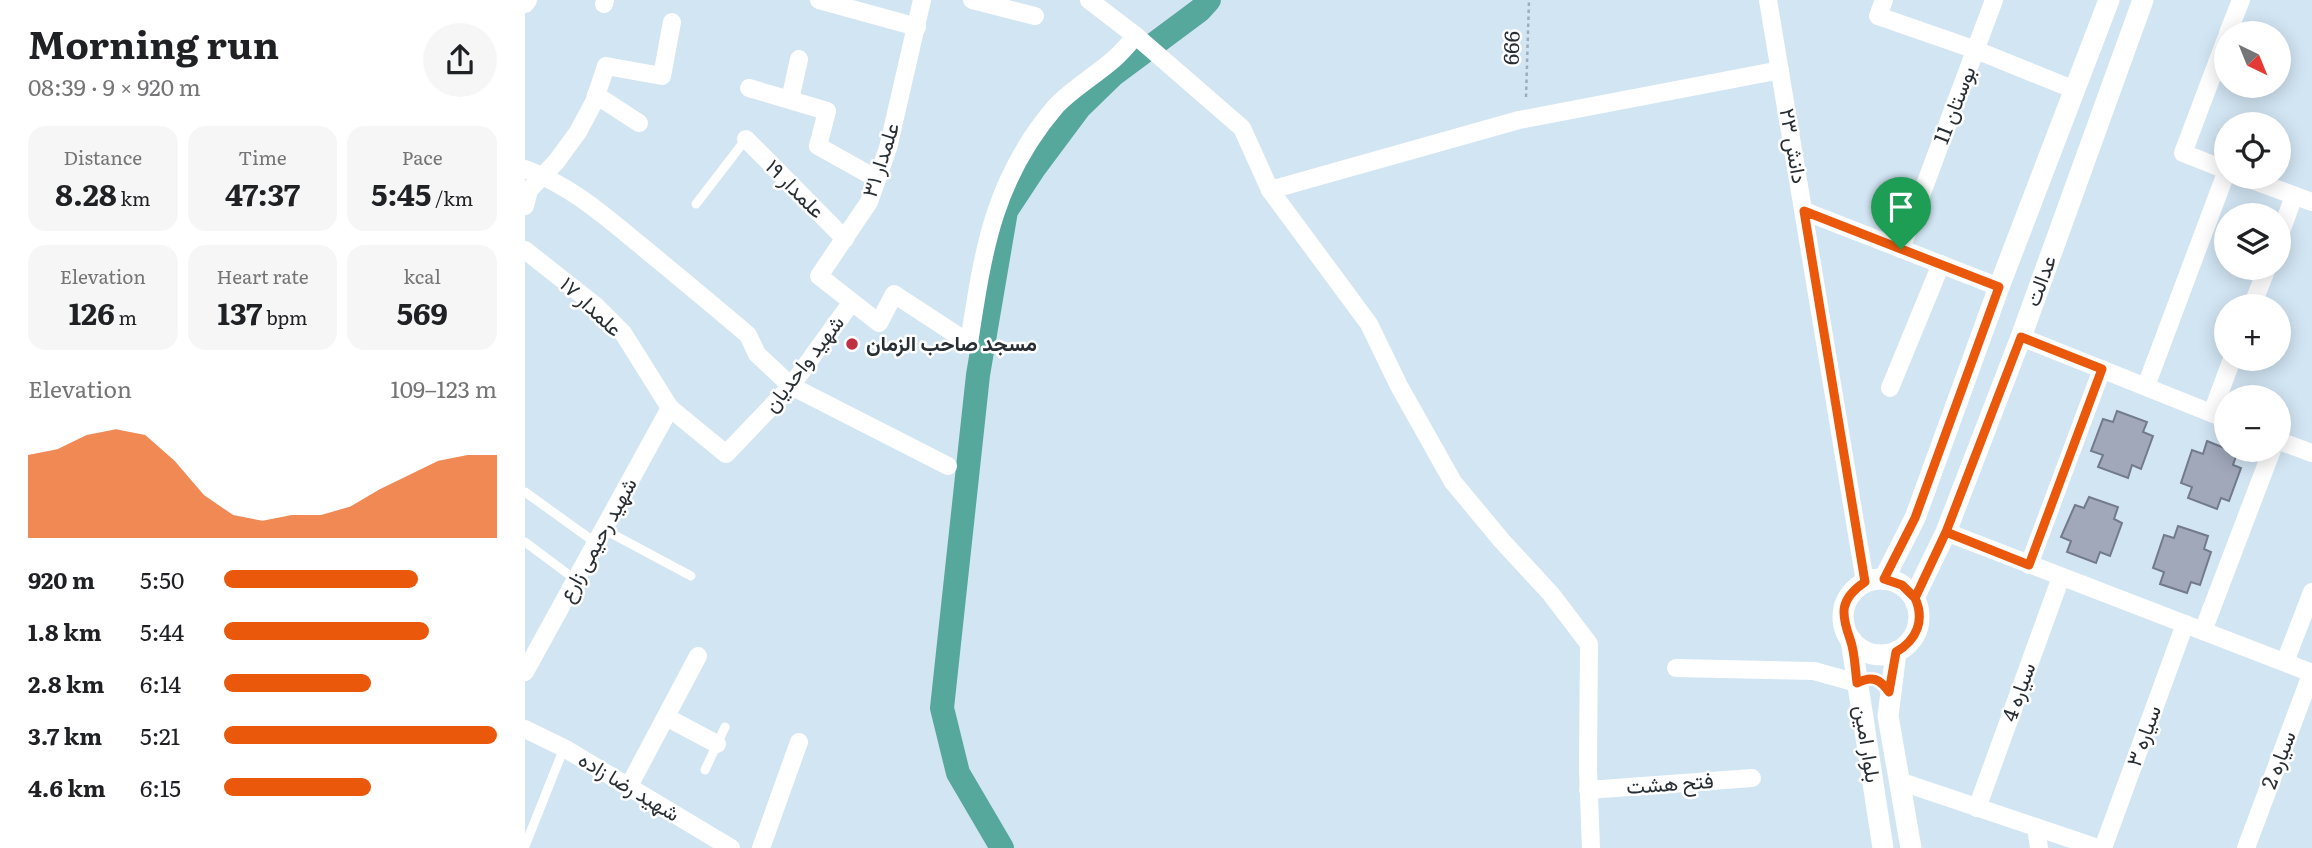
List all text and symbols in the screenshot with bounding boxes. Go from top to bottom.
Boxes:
text: Morning run [28,14,279,71]
north arrow [2214,21,2291,98]
map controls [2214,21,2291,462]
button: share [423,23,497,97]
street label: 666 [1493,30,1526,65]
street label: بوستان 11 [1924,61,1982,148]
text: 08:39 · 9 × 920 m [28,69,201,103]
street label: دانش ۲۳ [1774,105,1817,186]
button: locate [2214,112,2291,189]
street label: علمدار ۳۱ [852,118,905,201]
text: Distance [64,143,142,171]
text: Time [238,143,287,171]
text: Pace [402,143,443,171]
street label: علمدار ۱۹ [760,150,834,224]
text: 8.28 [55,171,117,215]
text: 47:37 [225,171,300,215]
text: 5:45 [371,171,431,215]
pin [1871,177,1931,249]
text: km [117,184,150,212]
text: /km [431,184,473,212]
icon: arrive [1882,188,1920,226]
button: layers [2214,203,2291,280]
street label: عدالت [2015,250,2062,310]
text: Elevation [60,262,146,290]
text: Heart rate [216,262,309,290]
text: kcal [403,262,441,290]
street label: علمدار ۱۷ [555,268,631,342]
text: 126 [69,290,115,334]
text: 137 [218,290,262,334]
text: 569 [397,290,448,334]
button: + [2214,294,2291,371]
text: m [115,303,137,331]
text: bpm [262,303,307,331]
street label: شهید واحدیان [754,307,850,418]
place label: مسجد صاحب الزمان [866,326,1037,357]
marker: مسجد صاحب الزمان [844,336,860,352]
text: Elevation [28,371,132,405]
text: 109–123 m [390,371,497,405]
button: − [2214,385,2291,462]
street label: شهید رحیمی زارع [549,471,644,607]
text: 920 m [28,562,95,596]
text: 5:50 [140,562,184,596]
text: 1.8 km [28,614,102,648]
text: 5:44 [140,614,184,648]
street label: سیاره 4 [1992,657,2042,725]
text: 2.8 km [28,666,104,700]
text: 6:14 [140,666,181,700]
street label: سیاره ۳ [2116,700,2167,770]
street label: بلوار امین [1848,703,1891,785]
text: 3.7 km [28,718,102,752]
text: 5:21 [140,718,180,752]
street label: سیاره 2 [2251,726,2302,793]
street label: شهید رضا زاده [574,742,687,827]
street label: فتح هشت [1625,763,1715,801]
text: 4.6 km [28,770,106,804]
text: 6:15 [140,770,181,804]

